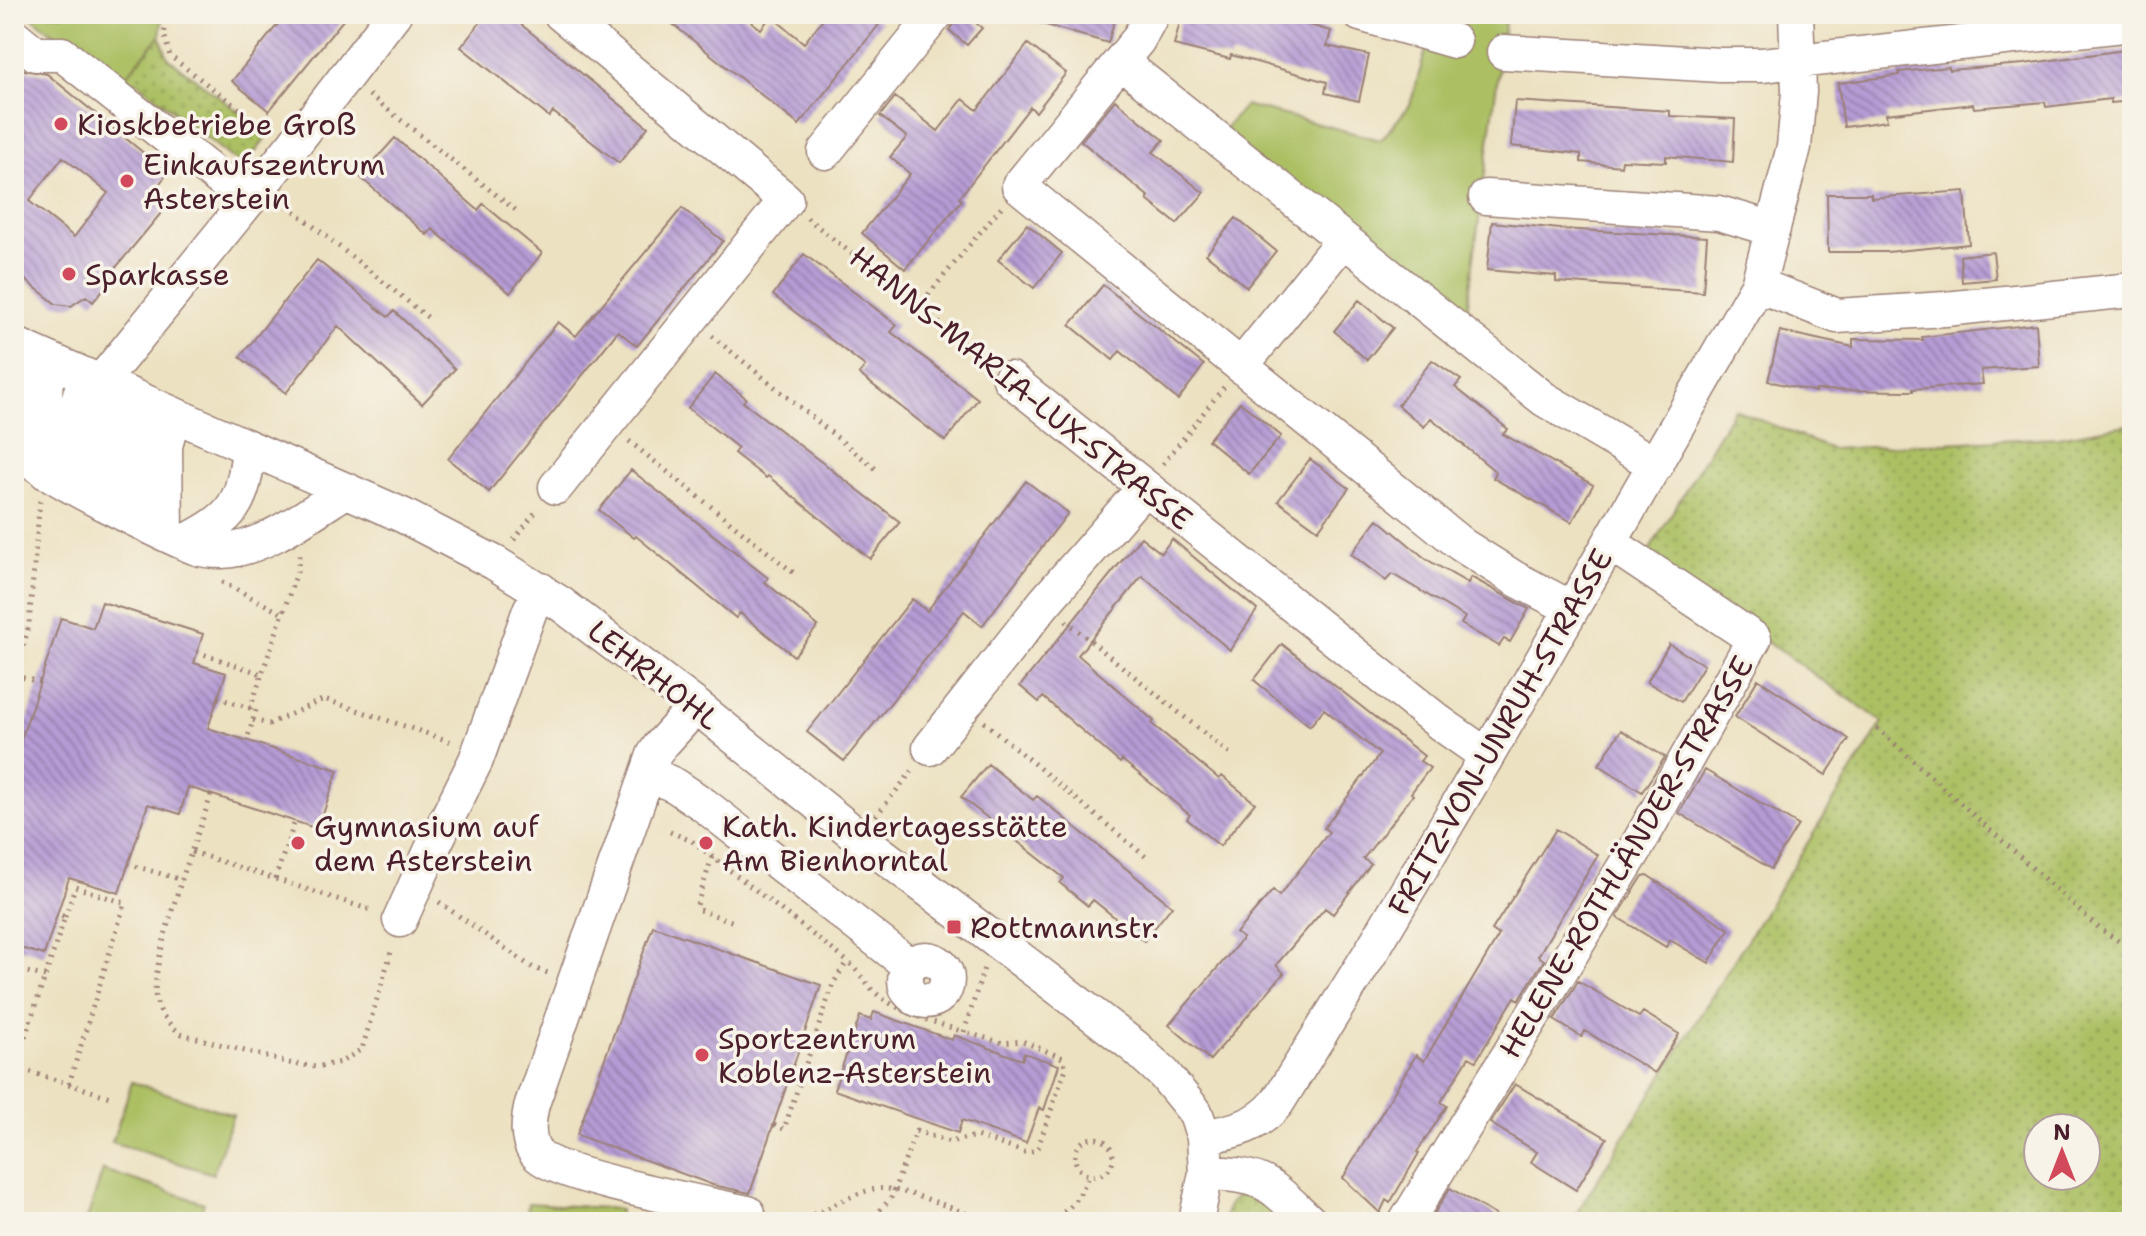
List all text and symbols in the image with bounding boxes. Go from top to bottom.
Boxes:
place label: Kioskbetriebe Groß [77,104,356,145]
marker: Kioskbetriebe Groß [52,115,70,133]
place label: Einkaufszentrum Asterstein [143,144,385,219]
marker: Einkaufszentrum Asterstein [118,172,136,190]
street label: HANNS-MARIA-LUX-STRASSE [841,237,1201,539]
place label: Sparkasse [85,254,230,295]
marker: Sparkasse [60,265,78,283]
street label: FRITZ-VON-UNRUH-STRASSE [1378,541,1622,923]
street label: LEHRHOHL [579,610,729,740]
street label: HELENE-ROTHLÄNDER-STRASSE [1489,648,1763,1066]
place label: Gymnasium auf dem Asterstein [314,806,540,881]
place label: Kath. Kindertagesstätte Am Bienhorntal [722,806,1068,881]
marker: Gymnasium auf dem Asterstein [289,834,307,852]
marker: Kath. Kindertagesstätte Am Bienhorntal [697,834,715,852]
place label: Rottmannstr. [970,907,1159,948]
marker: Rottmannstr. [945,918,963,936]
place label: Sportzentrum Koblenz-Asterstein [718,1018,991,1093]
marker: Sportzentrum Koblenz-Asterstein [693,1046,711,1064]
north arrow [2022,1112,2102,1192]
text: N [2053,1118,2071,1147]

